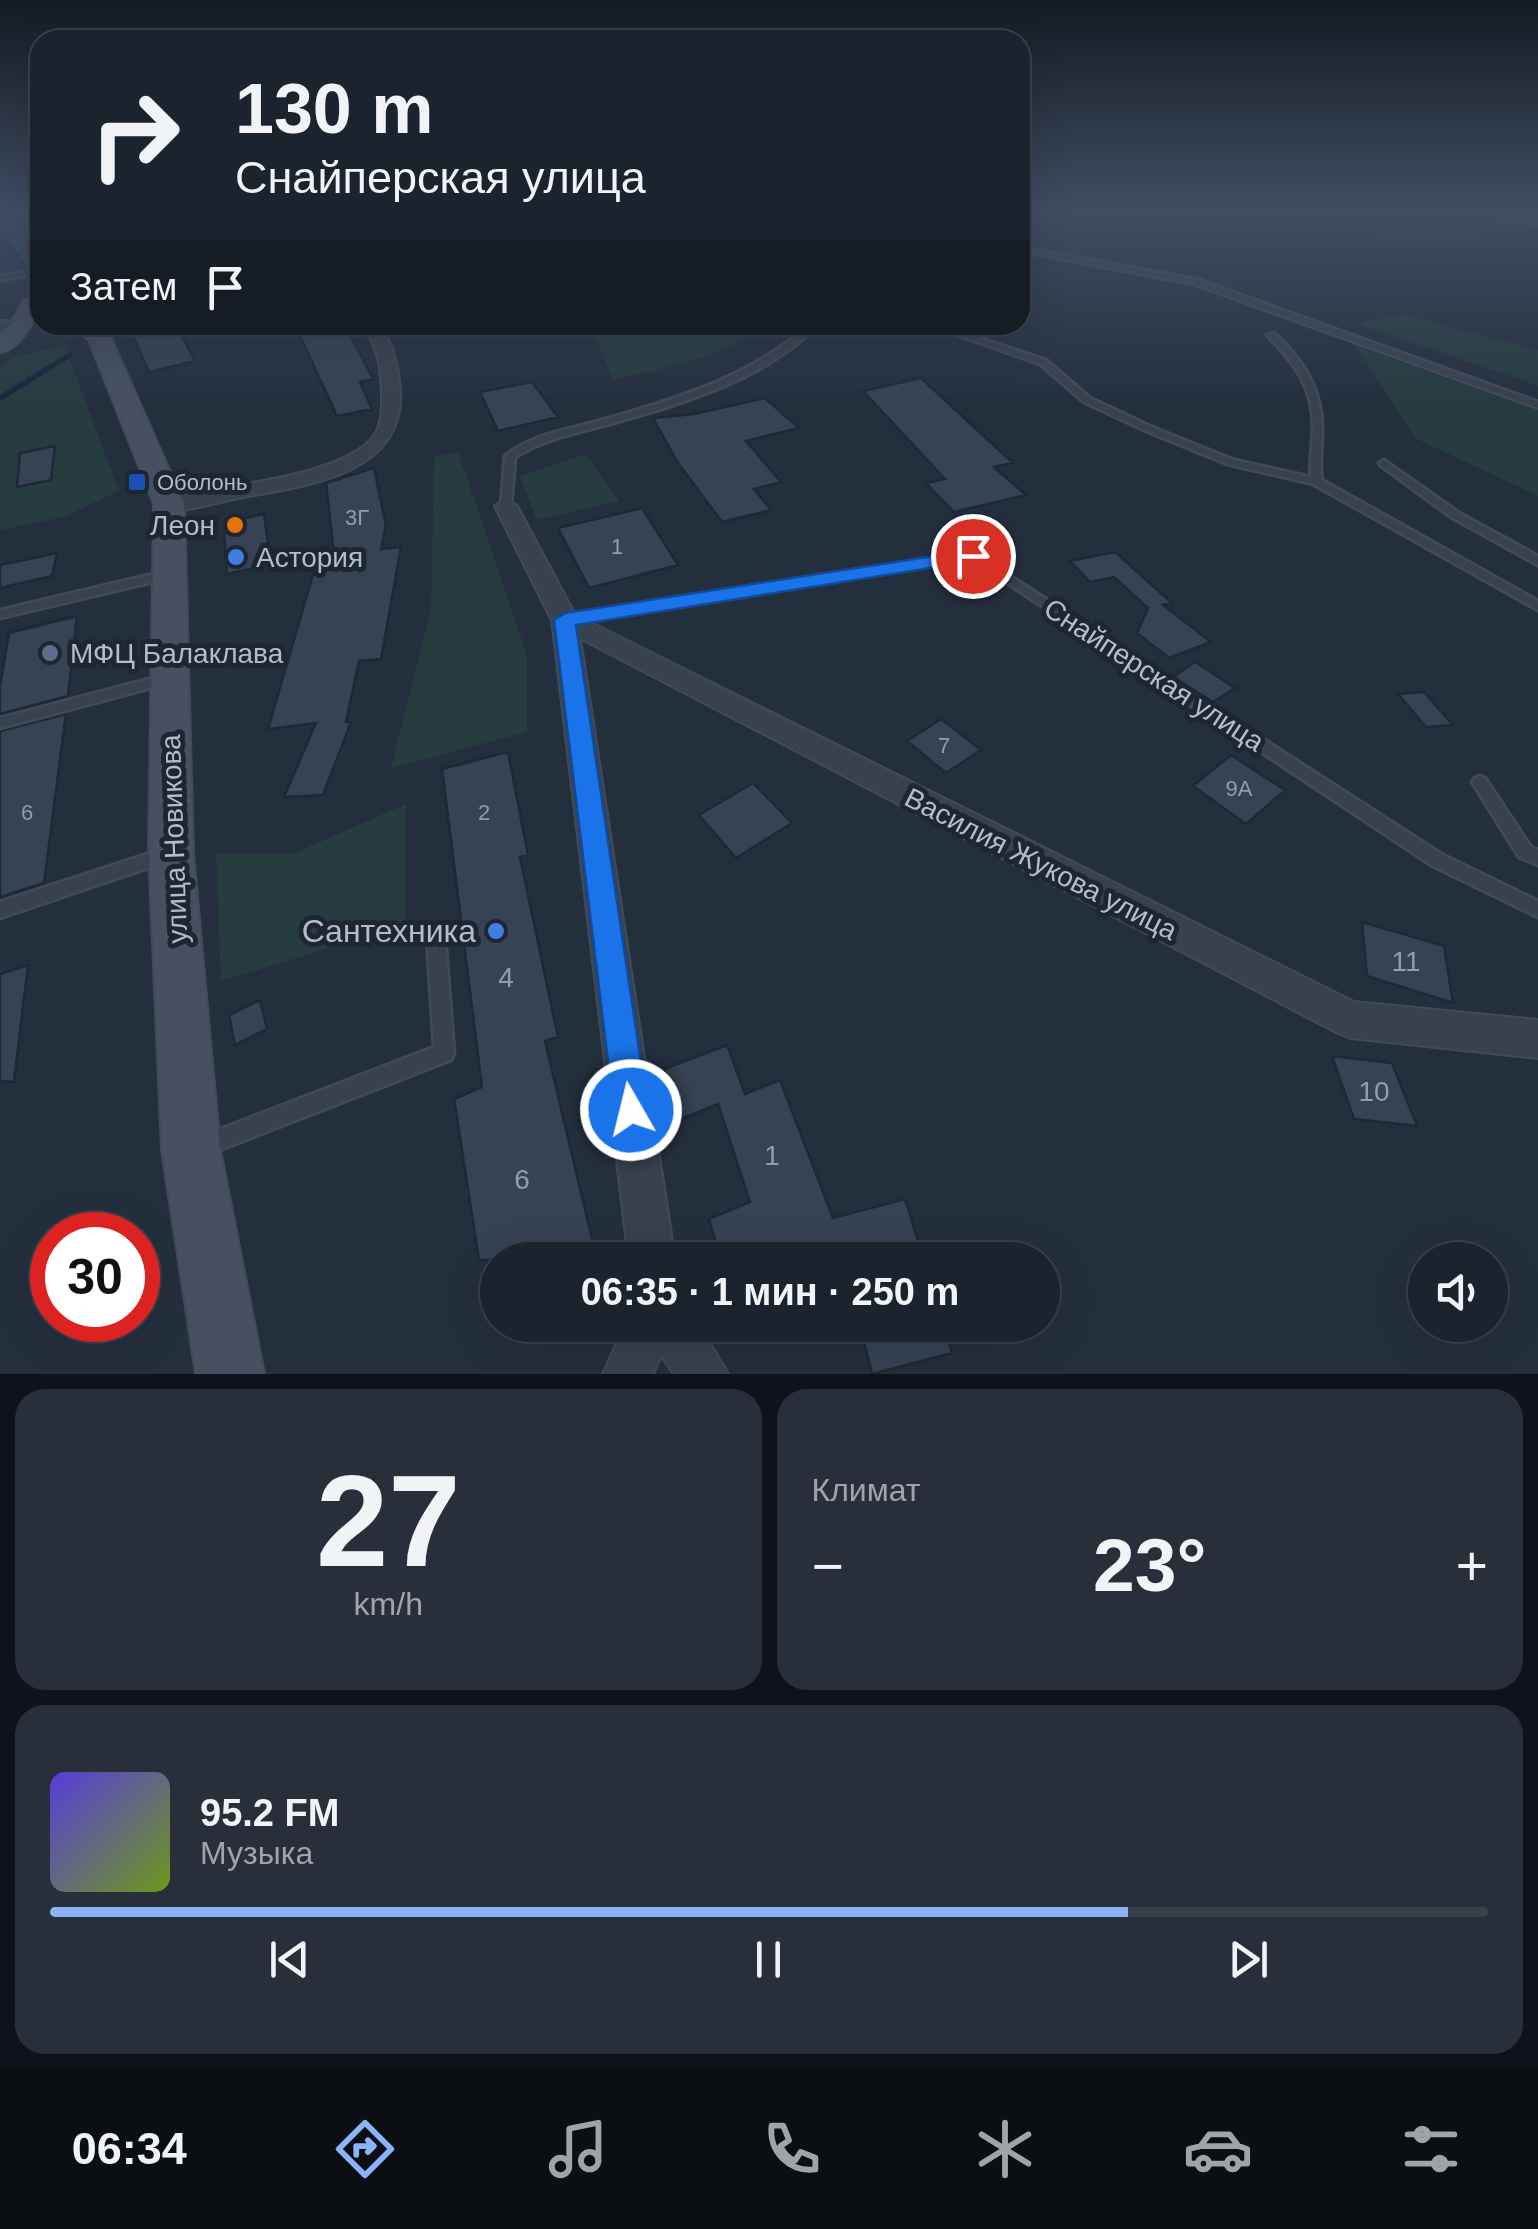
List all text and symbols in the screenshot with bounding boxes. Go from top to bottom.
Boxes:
icon: right [70,70,200,200]
text: 130 m [235,70,433,148]
text: Снайперская улица [235,152,646,203]
icon: arrive [198,260,253,315]
text: Затем [70,266,178,308]
place label: Оболонь [157,470,247,495]
marker: Оболонь [126,471,148,493]
house number: 3Г [345,505,369,530]
place label: Леон [150,510,215,541]
marker: Леон [224,514,246,536]
pin [931,514,1016,599]
icon: arrive [946,529,1001,584]
house number: 1 [611,534,623,559]
place label: Астория [256,542,363,573]
marker: Астория [225,546,247,568]
street label: Снайперская улица [1038,592,1270,758]
place label: МФЦ Балаклава [70,638,284,669]
marker: МФЦ Балаклава [39,642,61,664]
street label: улица Новикова [155,733,193,944]
house number: 7 [938,733,950,758]
house number: 9А [1226,776,1253,801]
street label: Василия Жукова улица [900,782,1183,946]
house number: 6 [21,800,33,825]
house number: 2 [478,800,490,825]
place label: Сантехника [302,913,476,949]
marker: Сантехника [485,920,507,942]
house number: 11 [1391,946,1421,977]
house number: 4 [498,962,514,993]
position arrow [579,1058,683,1162]
house number: 10 [1358,1076,1390,1107]
house number: 1 [764,1140,780,1171]
house number: 6 [514,1164,530,1195]
speed limit sign: 30 [30,1212,160,1342]
map controls [1408,1242,1508,1342]
button: sound [1408,1242,1508,1342]
text: 06:35 · 1 мин · 250 m [581,1271,959,1313]
text: 27 [316,1448,461,1594]
text: Климат [812,1472,920,1508]
text: 23° [1093,1523,1206,1607]
text: − [812,1535,844,1597]
text: + [1456,1535,1488,1597]
text: km/h [354,1586,423,1622]
text: 95.2 FM [200,1792,339,1834]
text: Музыка [200,1835,313,1871]
icon: previous [262,1932,317,1987]
icon: pause [741,1932,796,1987]
icon: next [1221,1932,1276,1987]
icon: directions [330,2114,400,2184]
icon: music [543,2114,613,2184]
icon: phone [757,2114,827,2184]
icon: climate [970,2114,1040,2184]
icon: car [1183,2114,1253,2184]
icon: filters [1396,2114,1466,2184]
text: 06:34 [72,2123,187,2174]

